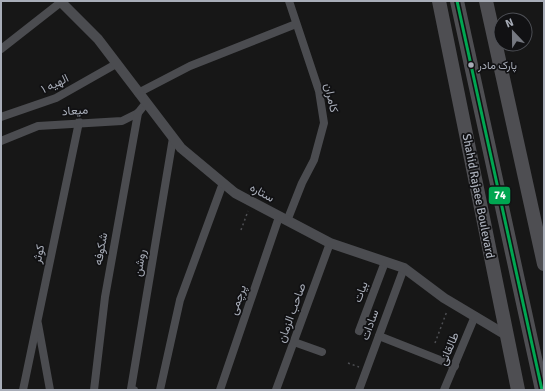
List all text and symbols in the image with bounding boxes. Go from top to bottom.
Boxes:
north arrow [493,12,533,52]
text: N [503,16,515,31]
place label: پارک مادر [477,59,517,73]
marker: پارک مادر [466,60,476,70]
street label: الهیه ۱ [39,71,71,97]
street label: کامران [321,82,341,114]
street label: میعاد [61,103,89,119]
street label: Shahid Rajaee Boulevard [459,132,497,260]
street label: ستاره [247,180,277,206]
line badge: 74 [488,186,511,205]
text: 74 [494,189,506,202]
street label: شکوفه [91,232,111,266]
street label: کوثر [29,243,48,266]
street label: روشن [130,248,150,278]
street label: بیات [350,279,372,305]
street label: صاحب الزمان [274,281,310,345]
street label: پرچمی [226,283,250,317]
street label: سادات [358,308,382,342]
street label: طالقانی [435,330,463,368]

